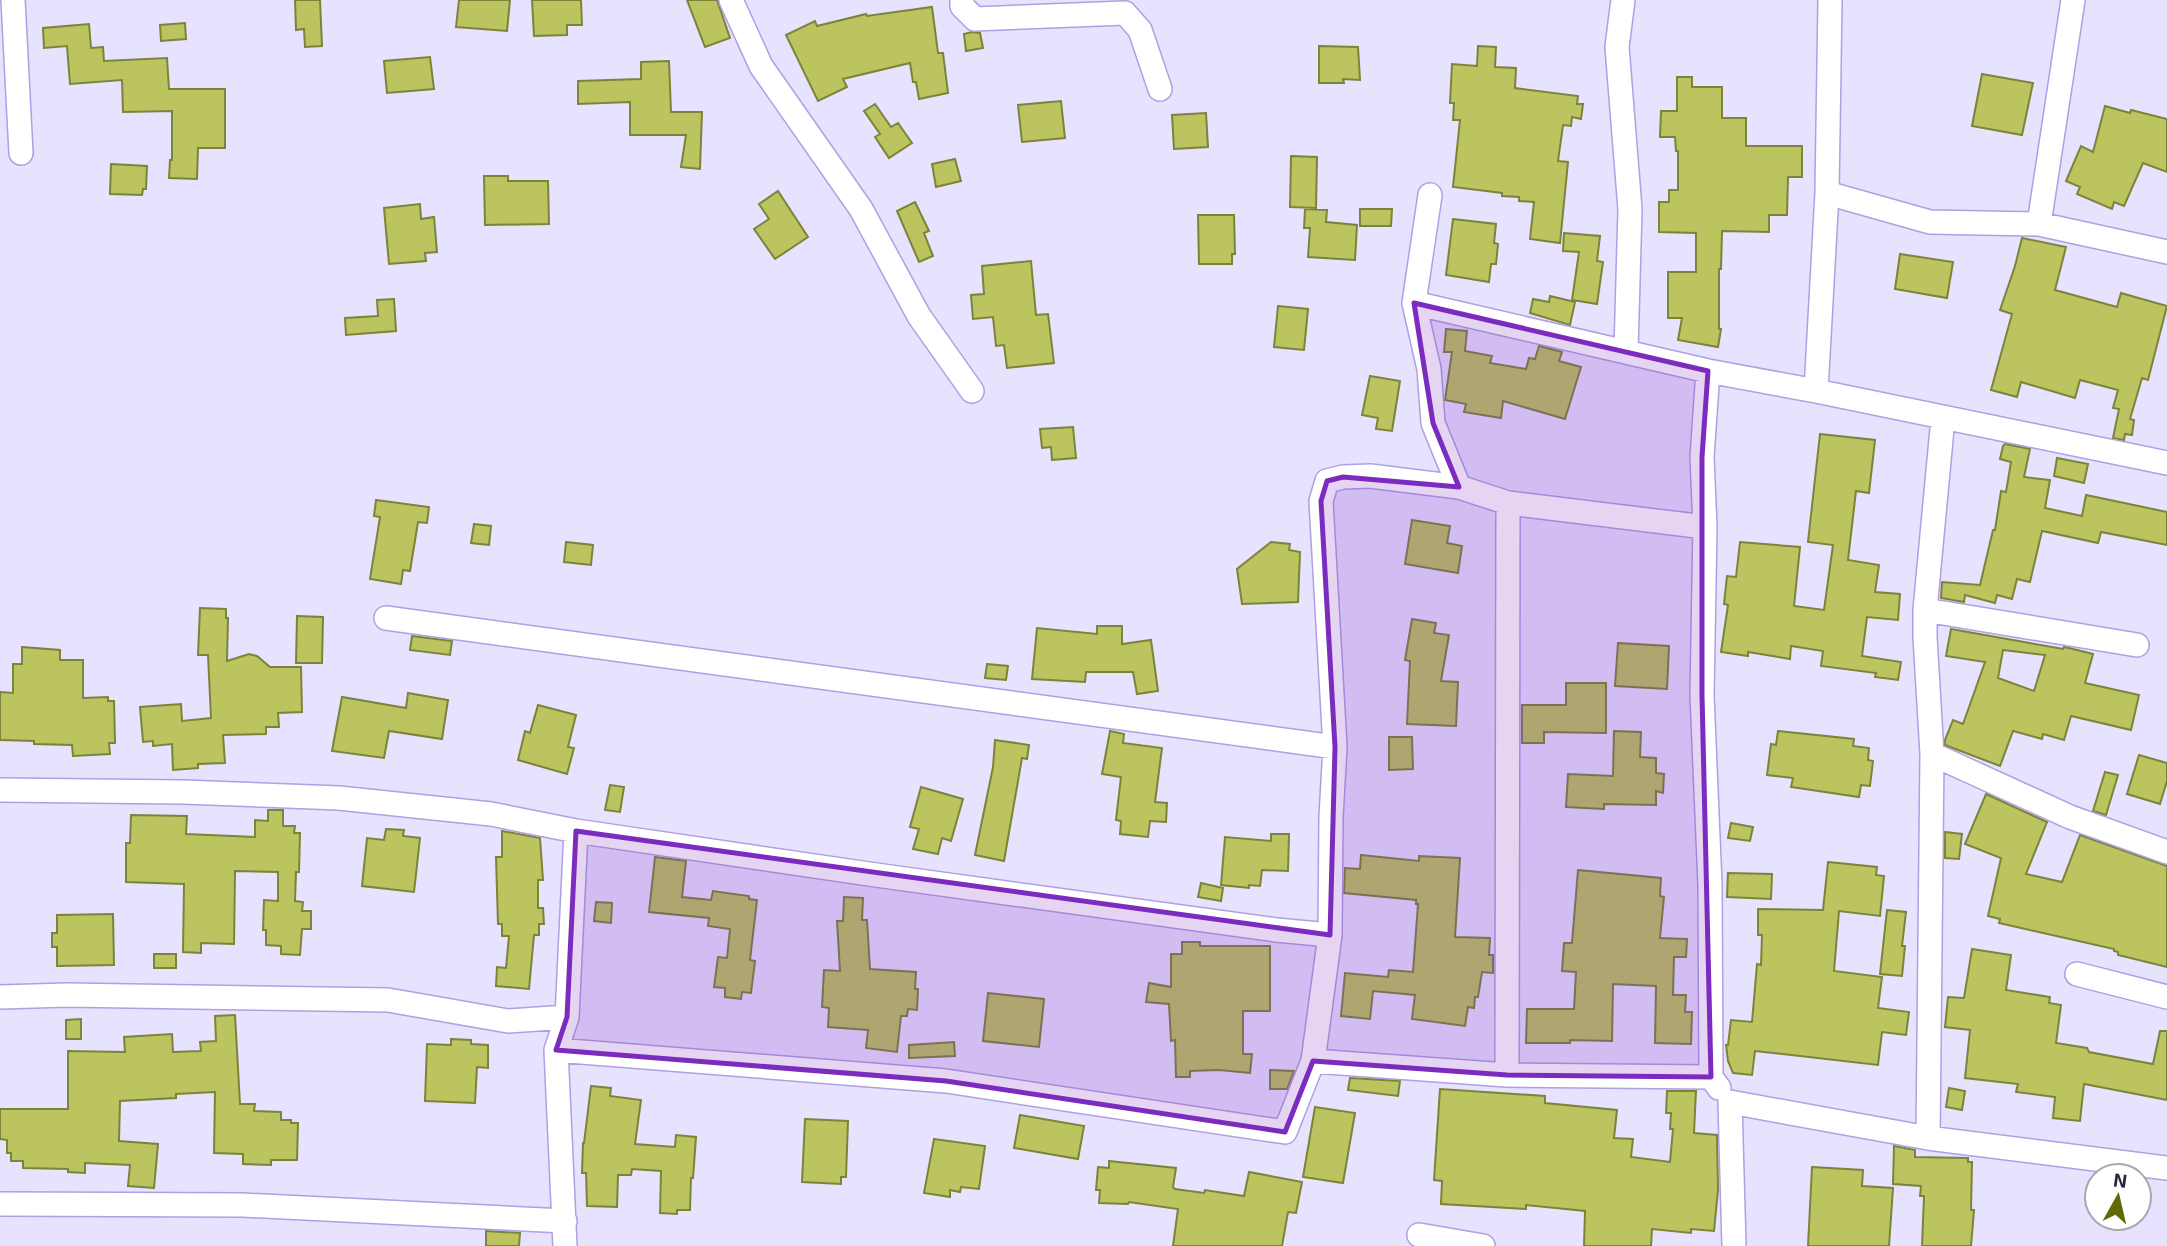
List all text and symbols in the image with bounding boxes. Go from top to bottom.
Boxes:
north arrow [2083,1162,2153,1232]
text: N [2112,1167,2129,1192]

